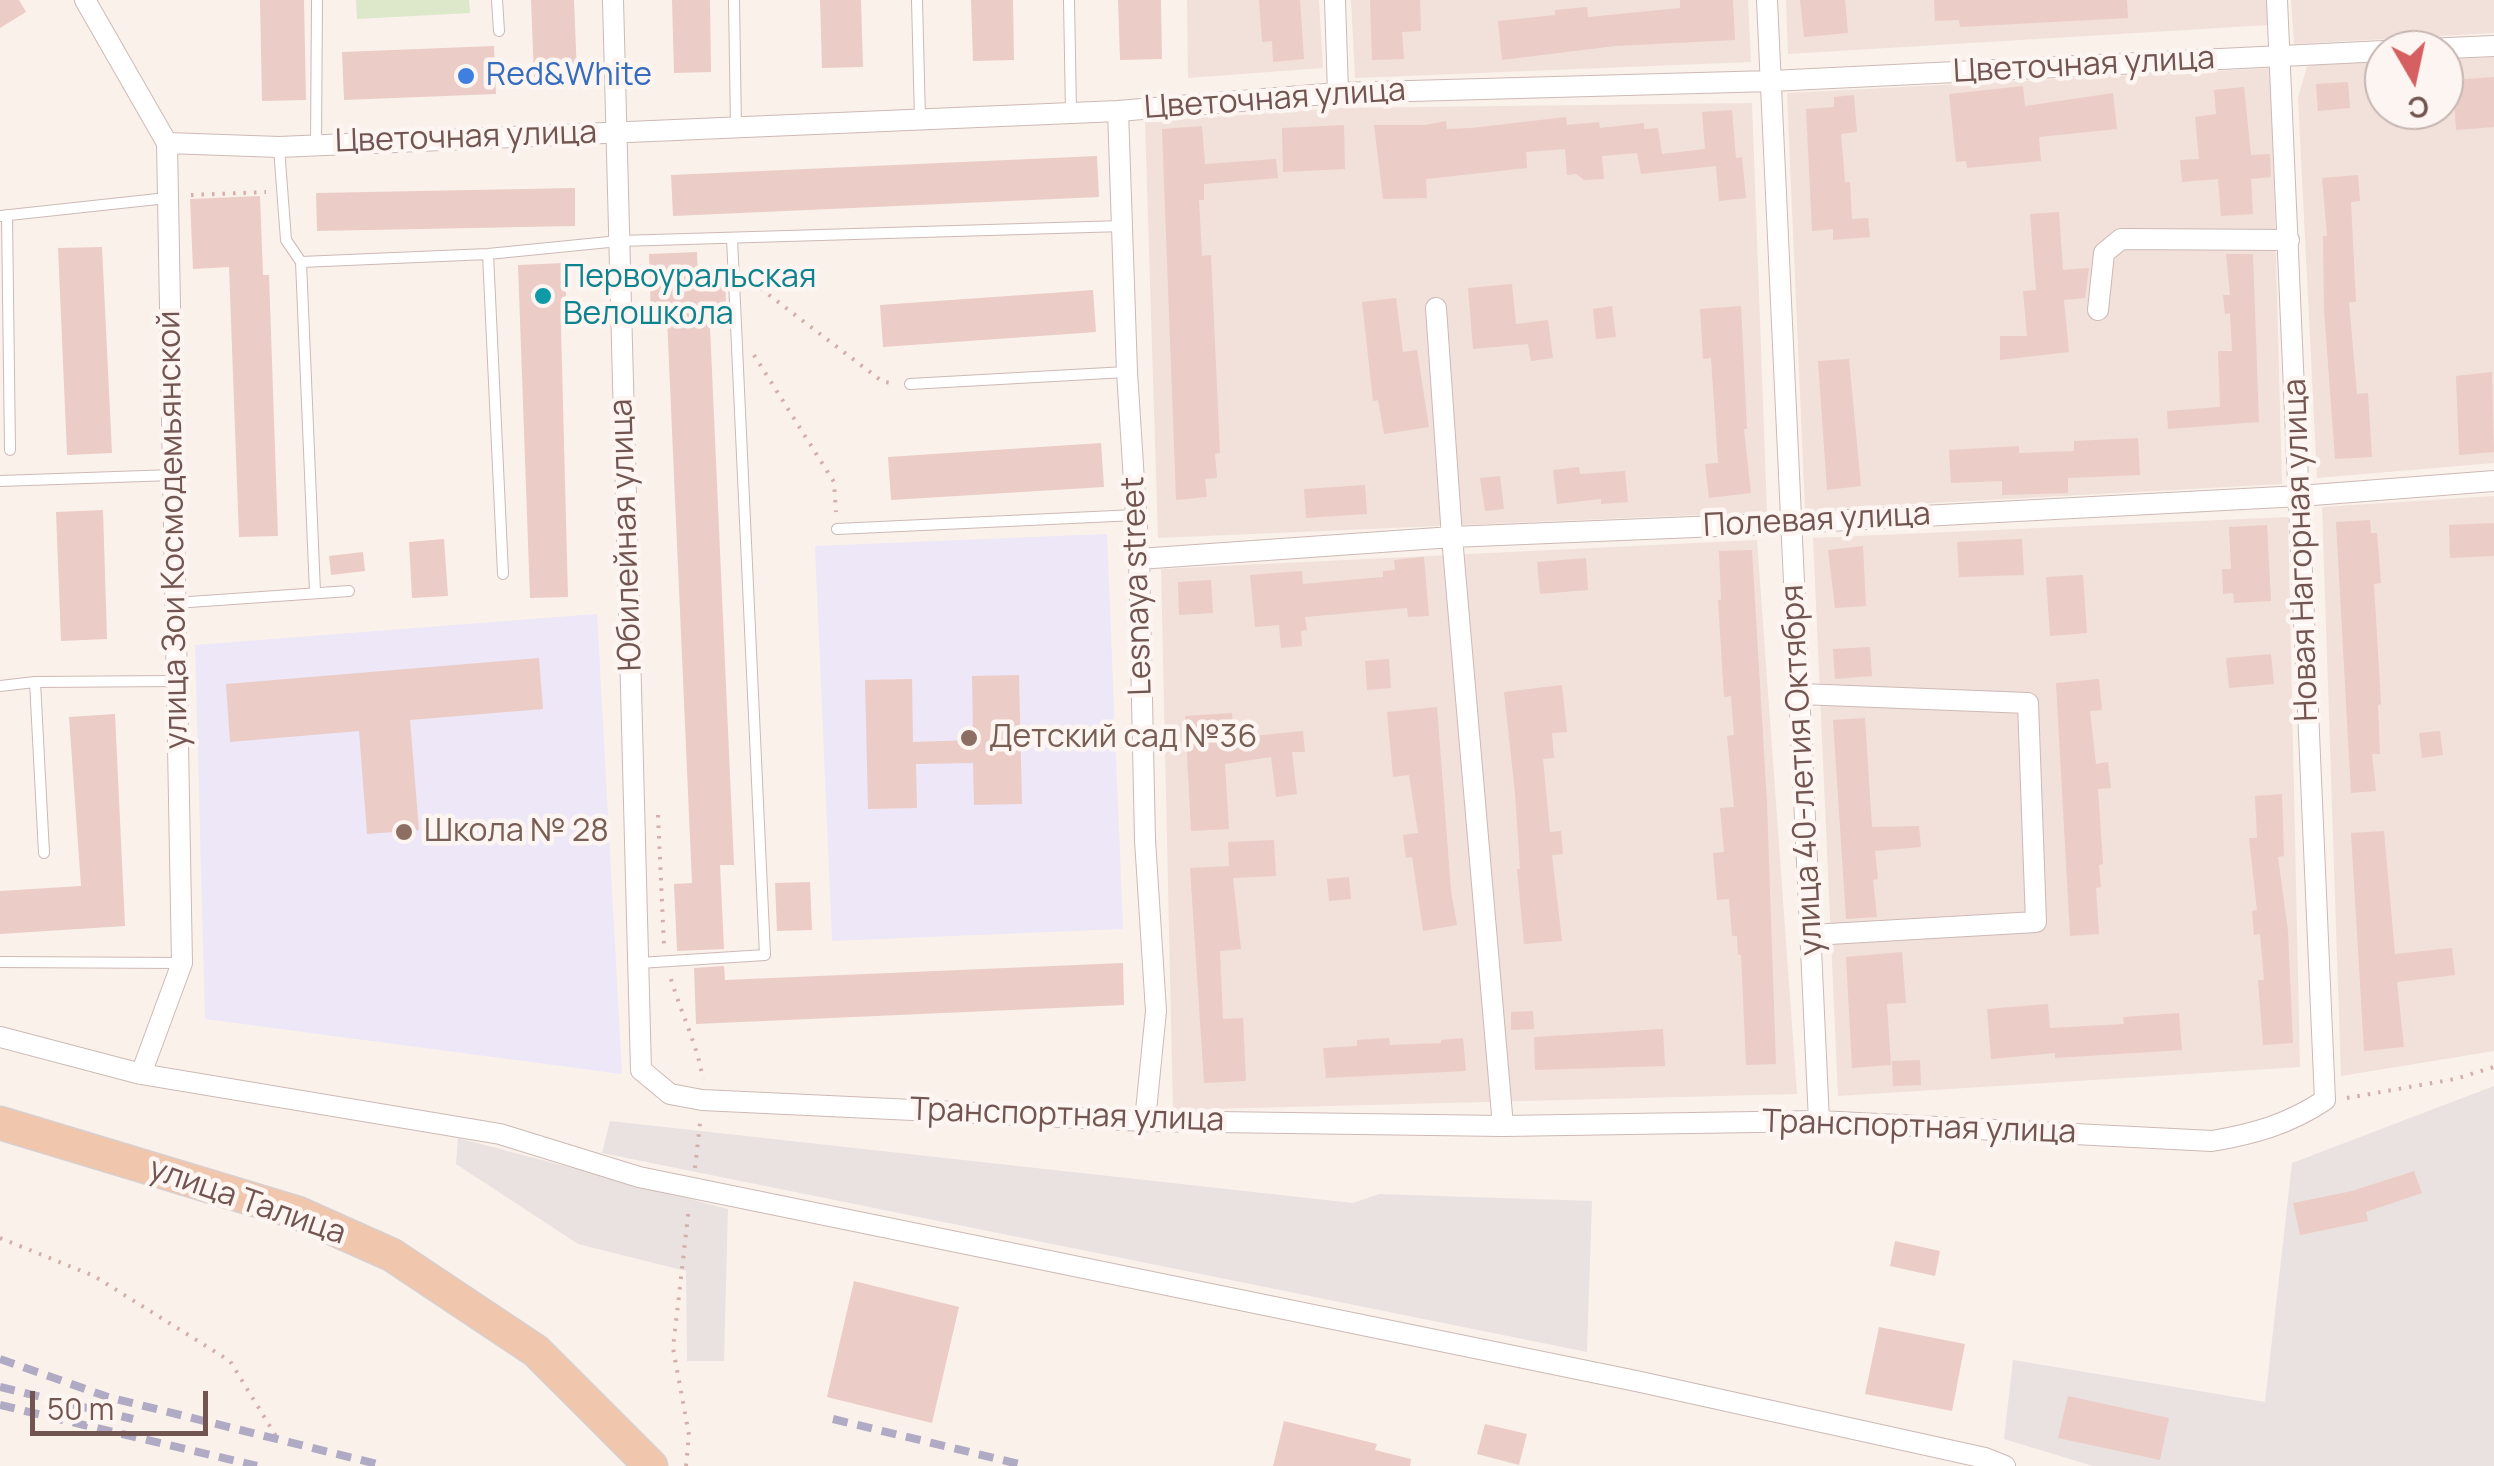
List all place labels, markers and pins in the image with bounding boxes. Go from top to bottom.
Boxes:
place label: Red&White [486,57,652,95]
marker: Red&White [455,65,477,87]
place label: Первоуральская Велошкола [563,259,816,334]
marker: Первоуральская Велошкола [532,285,554,307]
place label: Детский сад №36 [989,719,1257,757]
marker: Детский сад №36 [958,727,980,749]
place label: Школа № 28 [424,813,609,851]
marker: Школа № 28 [393,821,415,843]

